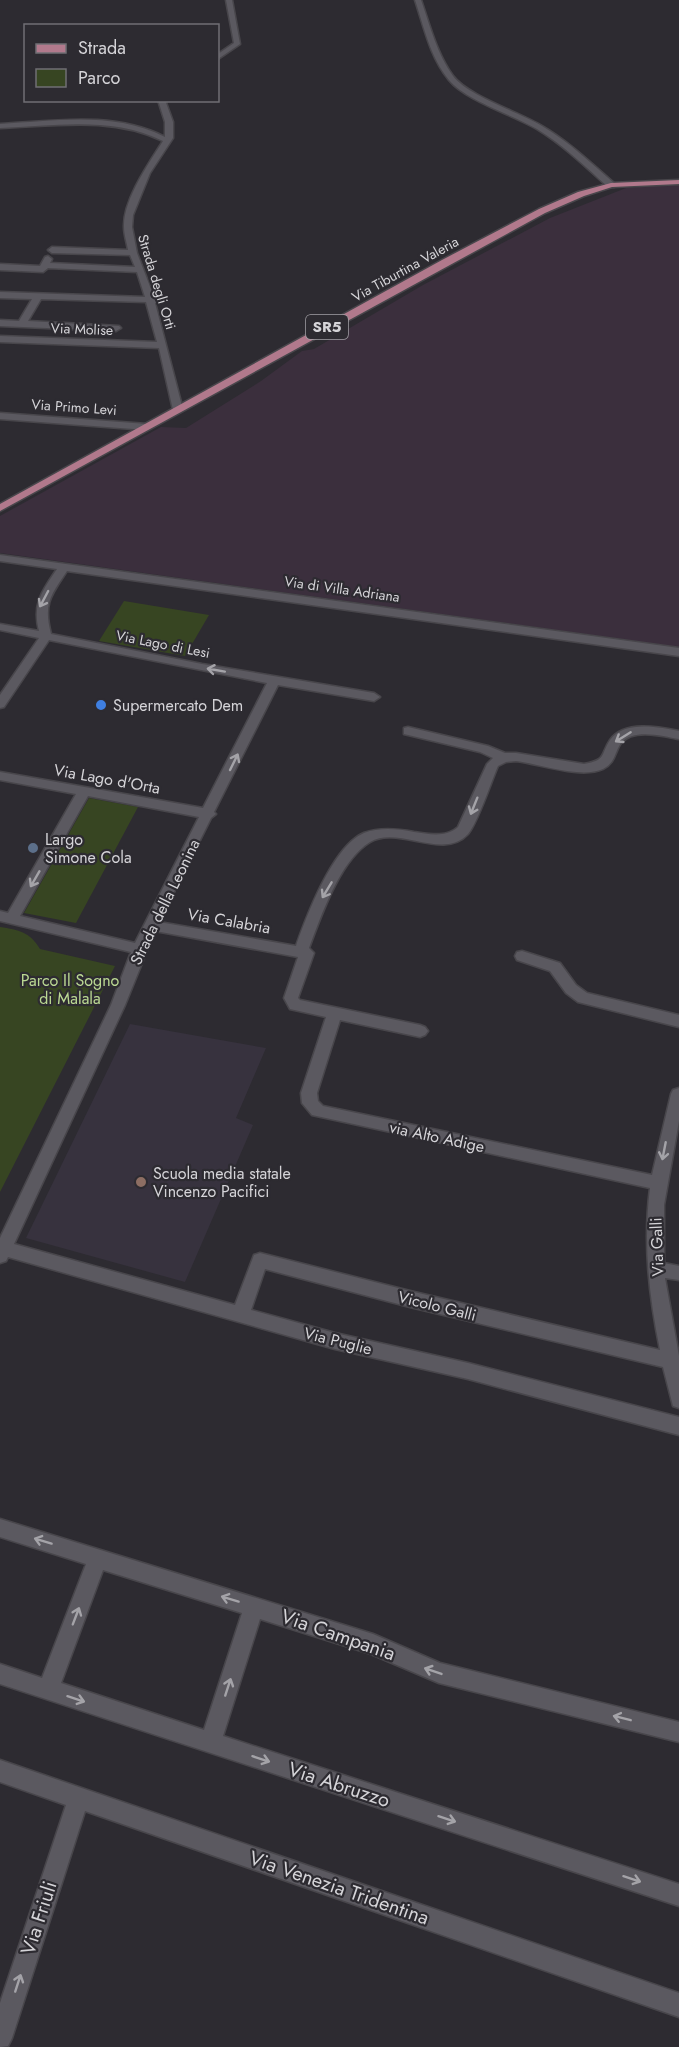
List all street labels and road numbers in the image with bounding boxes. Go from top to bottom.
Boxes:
street label: Via Tiburtina Valeria [348,231,462,307]
street label: Strada degli Orti [133,232,181,332]
road number: SR5 [306,315,348,339]
street label: Via Molise [50,318,114,340]
street label: Via Primo Levi [31,394,117,420]
street label: Via di Villa Adriana [283,571,401,607]
street label: Via Lago di Lesi [114,625,212,663]
street label: Via Lago d'Orta [52,758,162,800]
street label: Strada della Leonina [125,835,205,969]
street label: Via Calabria [186,902,272,940]
street label: via Alto Adige [387,1116,487,1158]
street label: Via Galli [644,1217,670,1277]
street label: Vicolo Galli [395,1285,479,1327]
street label: Via Puglie [302,1321,374,1361]
street label: Via Campania [277,1602,399,1668]
street label: Via Abruzzo [284,1755,394,1815]
street label: Via Venezia Tridentina [245,1844,433,1932]
street label: Via Friuli [13,1877,65,1959]

